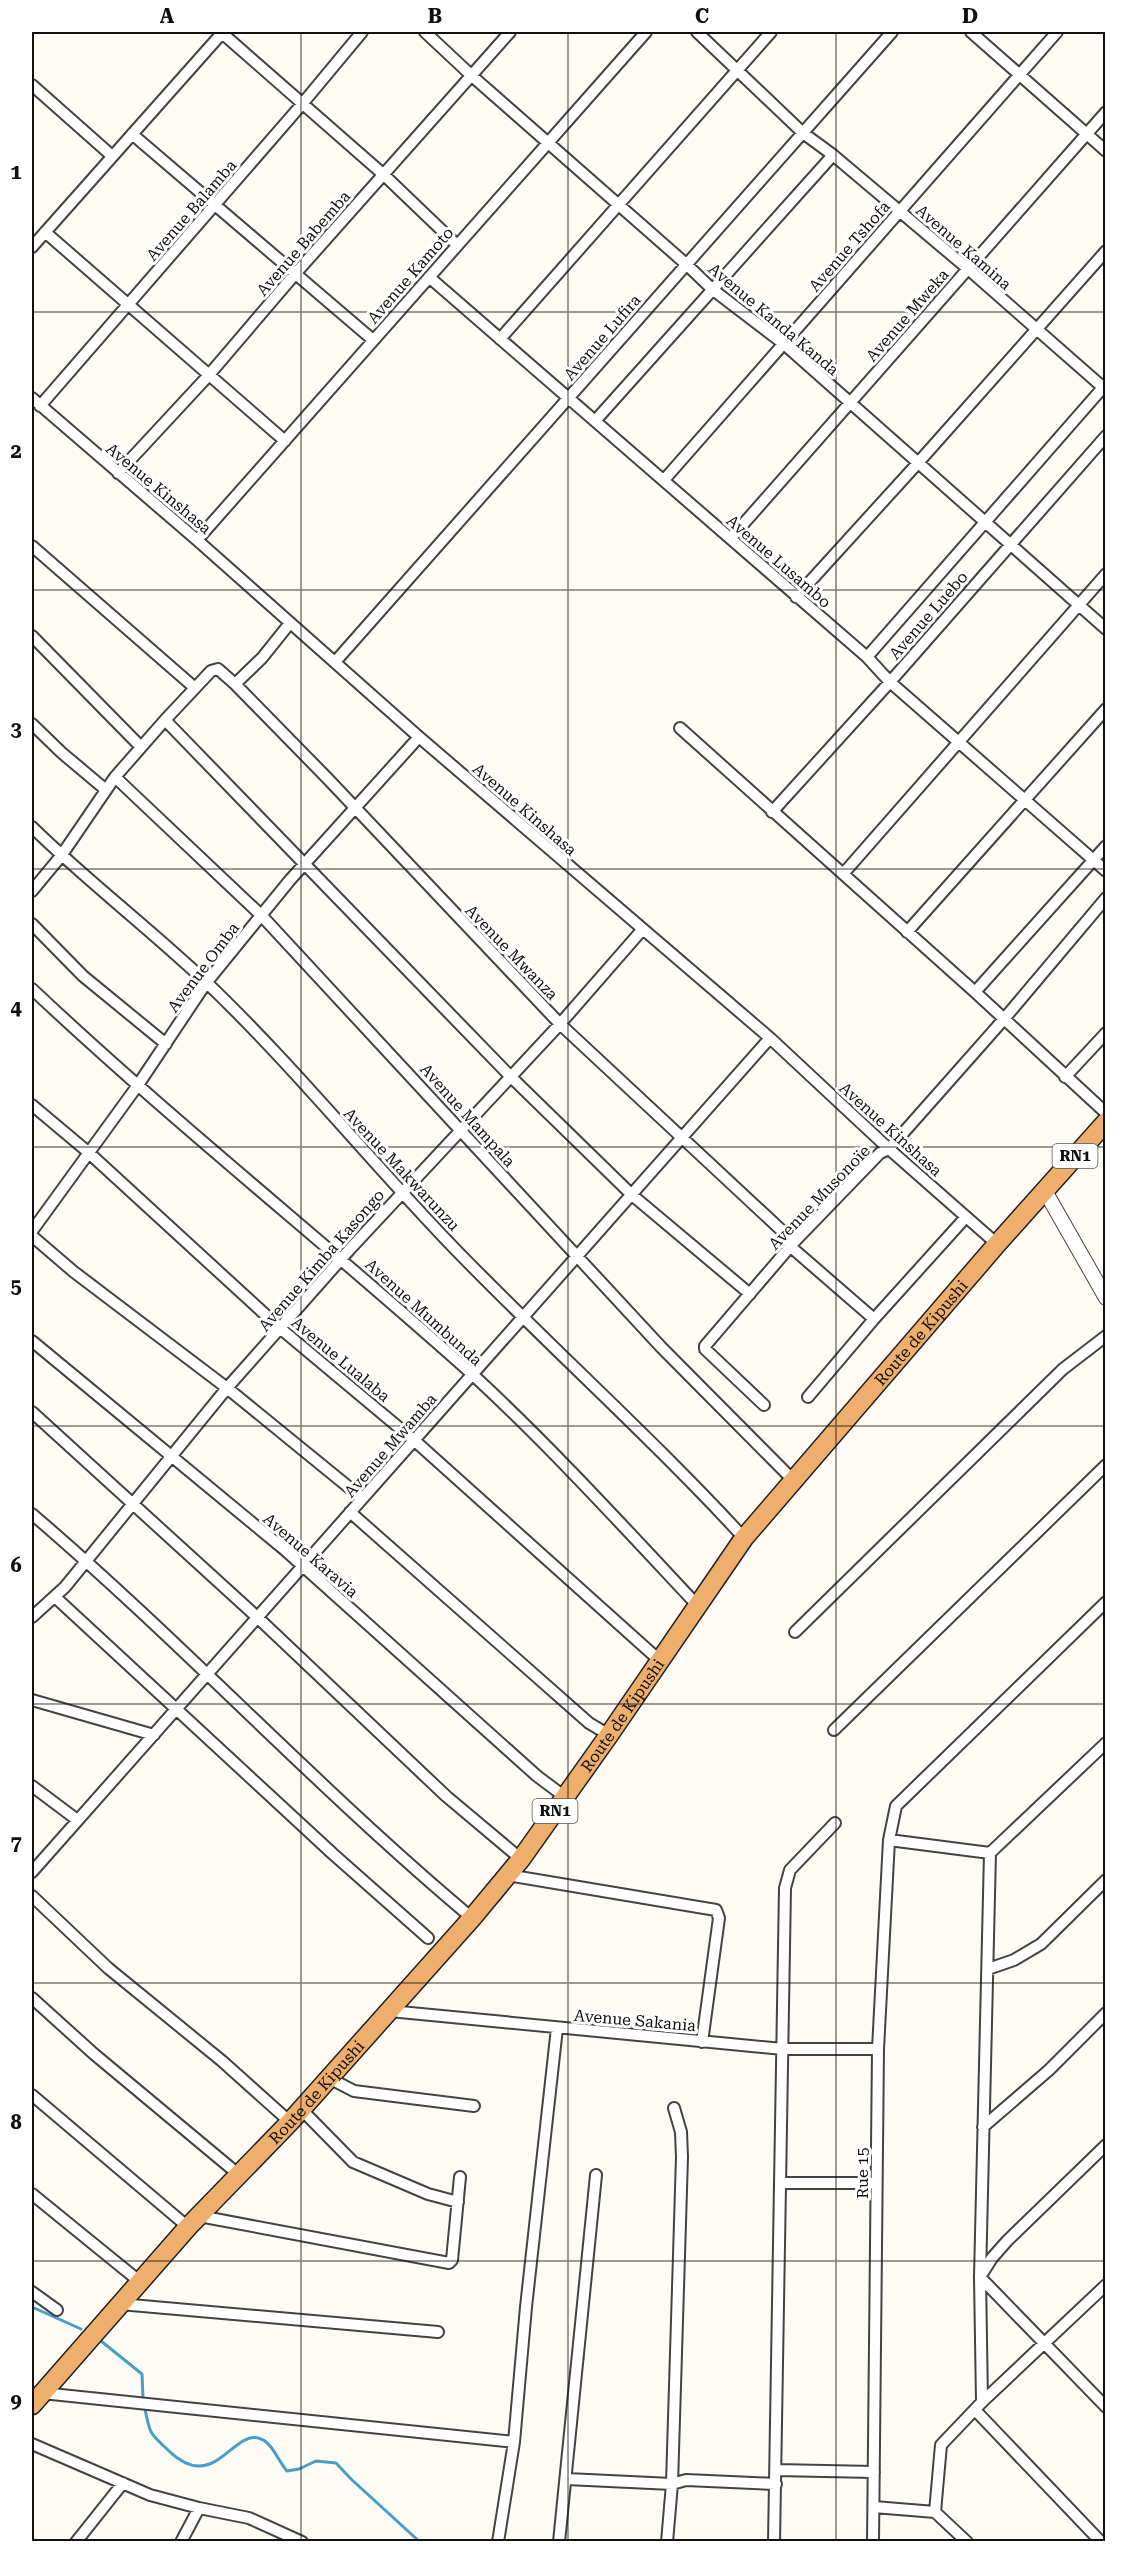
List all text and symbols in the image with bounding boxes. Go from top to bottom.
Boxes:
text: A [160,4,175,28]
text: B [428,4,442,28]
text: C [695,4,709,28]
text: D [962,4,978,28]
street label: Avenue Balamba [142,156,241,265]
text: 1 [10,160,22,184]
street label: Avenue Babemba [253,187,354,300]
street label: Avenue Tshofa [805,197,894,295]
street label: Avenue Kamina [912,201,1015,294]
street label: Avenue Kamoto [363,223,458,327]
street label: Avenue Kanda Kanda [705,259,843,380]
street label: Avenue Mweka [862,265,953,365]
street label: Avenue Lufira [560,290,645,384]
text: 2 [10,439,22,463]
street label: Avenue Kinshasa [102,439,215,538]
street label: Avenue Lusambo [723,511,835,612]
street label: Avenue Luebo [885,567,972,663]
text: 3 [10,717,22,741]
street label: Avenue Kinshasa [469,759,581,860]
street label: Avenue Mwanza [461,901,562,1004]
street label: Avenue Omba [164,918,243,1016]
text: 4 [10,996,22,1020]
street label: Avenue Mampala [416,1060,519,1171]
street label: Avenue Kinshasa [836,1078,946,1181]
street label: Avenue Makwarunzu [340,1104,464,1235]
street label: Avenue Musonoïe [765,1141,874,1254]
road number: RN1 [1052,1144,1098,1168]
street label: Avenue Kimba Kasongo [255,1185,388,1335]
street label: Avenue Mumbunda [361,1255,486,1370]
text: 5 [10,1274,22,1298]
street label: Route de Kipushi [871,1276,972,1389]
street label: Avenue Lualaba [288,1313,394,1406]
street label: Avenue Mwamba [340,1389,441,1501]
street label: Avenue Karavia [259,1509,362,1602]
text: 6 [10,1553,22,1577]
street label: Route de Kipushi [577,1656,668,1776]
road number: RN1 [532,1799,578,1823]
text: 7 [10,1831,22,1855]
street label: Avenue Sakania [573,2006,697,2035]
street label: Route de Kipushi [265,2037,368,2148]
text: 8 [10,2110,22,2134]
street label: Rue 15 [853,2147,872,2199]
text: 9 [10,2389,22,2413]

